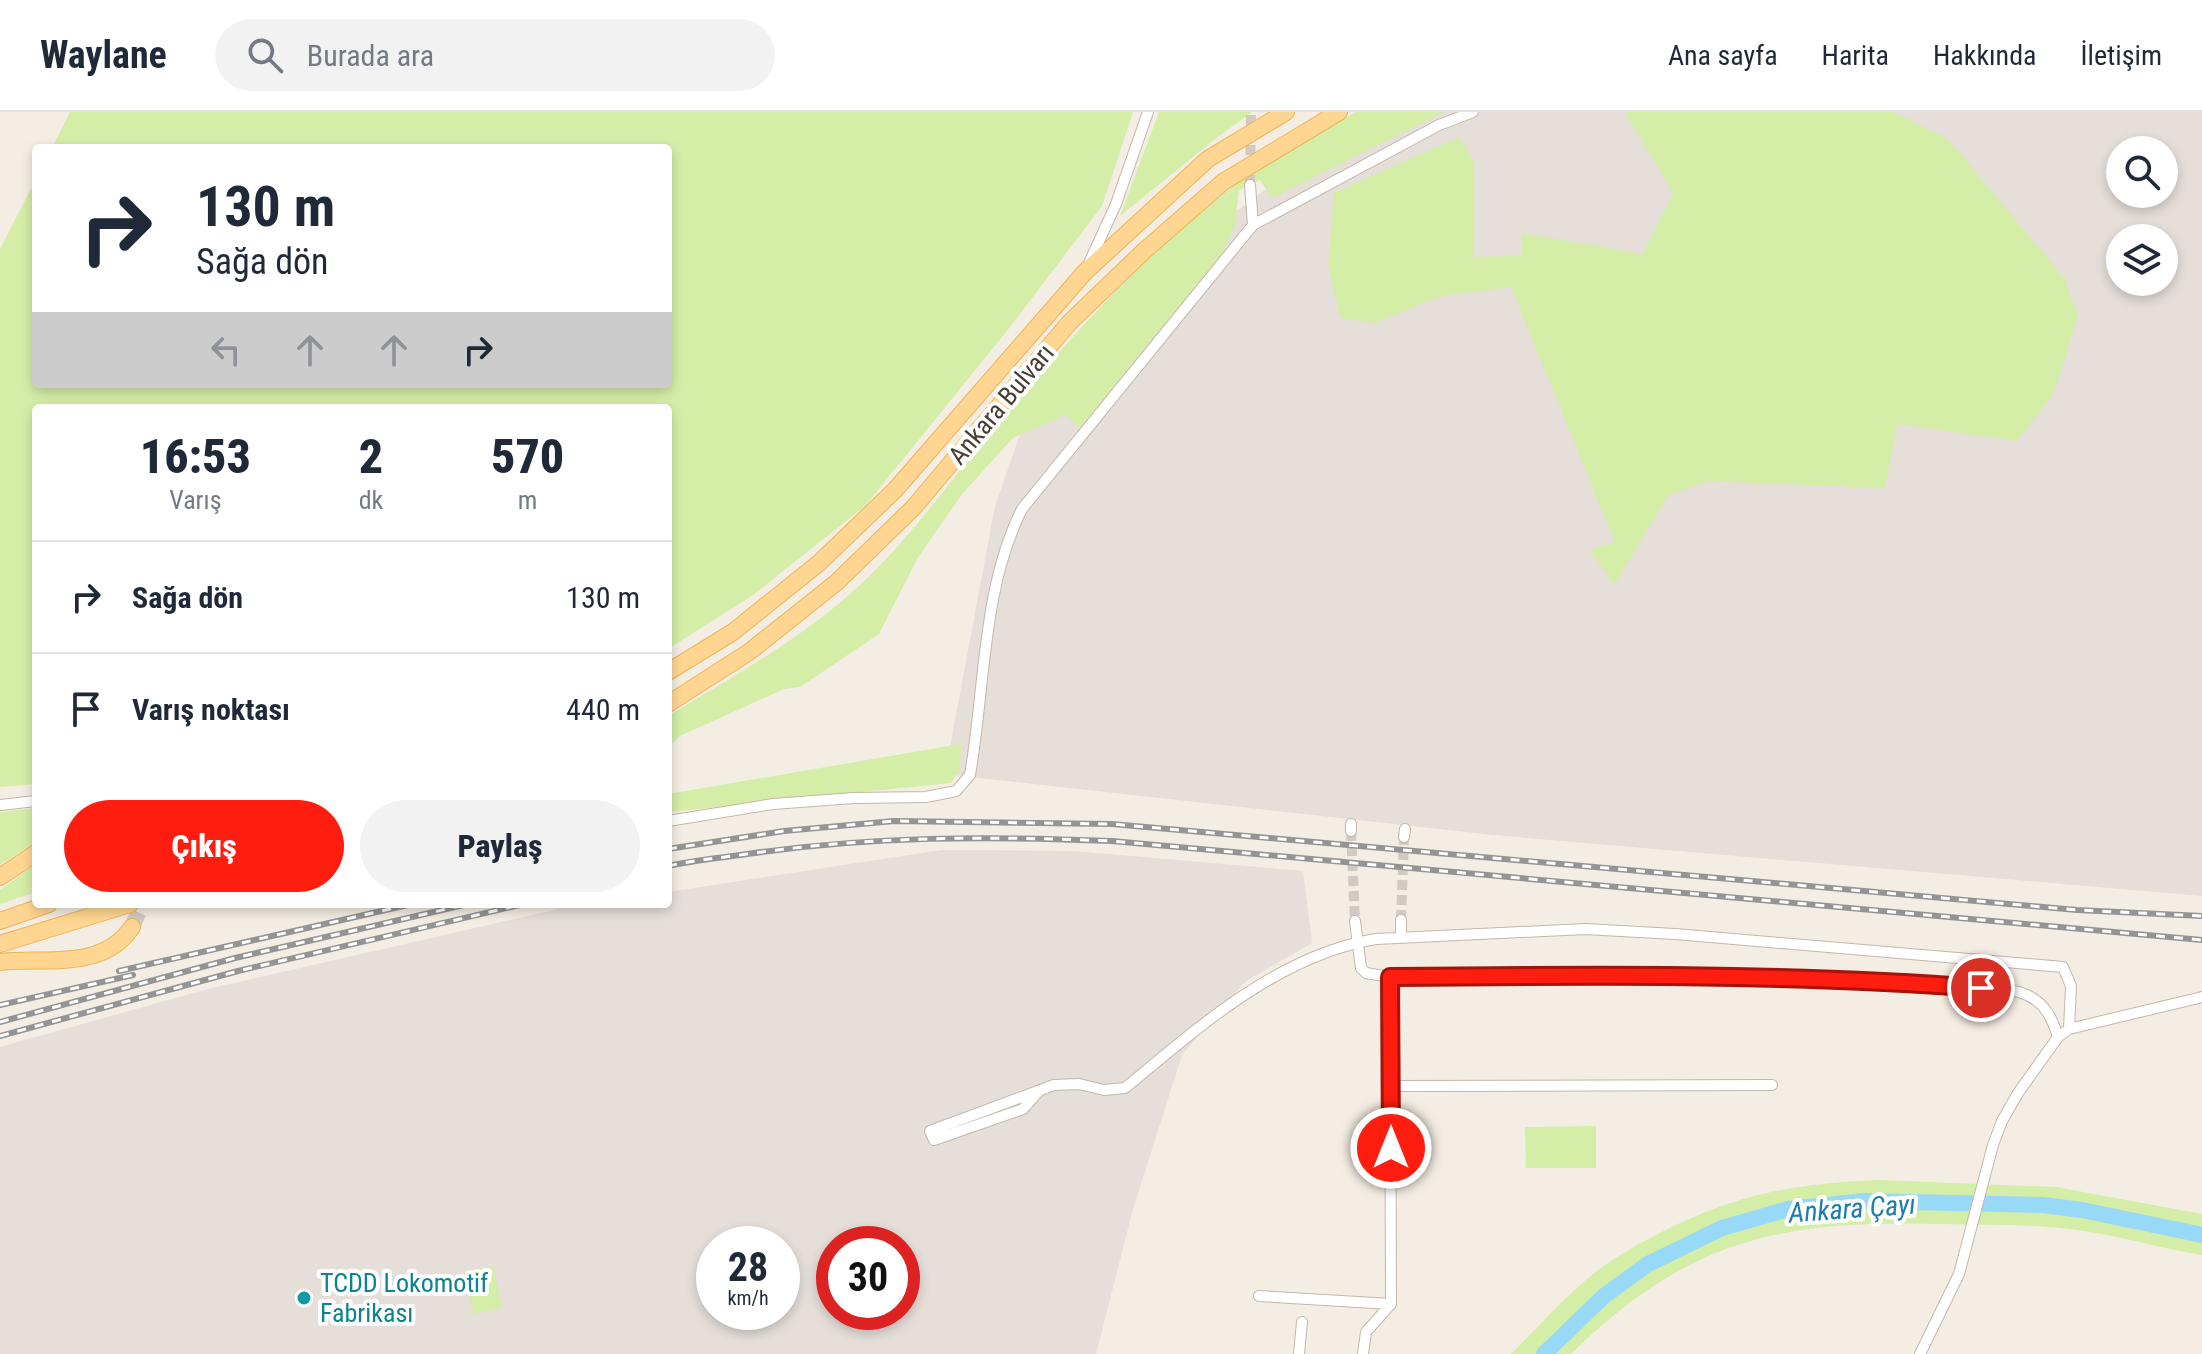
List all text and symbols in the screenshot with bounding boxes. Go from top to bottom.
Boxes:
search box [215,19,775,91]
text: Waylane [40,33,167,77]
icon: search [243,33,287,77]
text: Burada ara [307,38,434,73]
text: Ana sayfa [1668,39,1778,72]
text: Harita [1822,39,1889,72]
text: Hakkında [1933,39,2036,72]
text: İletişim [2080,39,2162,72]
map controls [2106,136,2178,296]
button: search [2106,136,2178,208]
text: 130 m [196,174,335,240]
icon: right [64,176,168,280]
button: layers [2106,224,2178,296]
text: Sağa dön [196,241,329,283]
icon: left [204,328,248,372]
icon: ahead [288,328,332,372]
icon: ahead [372,328,416,372]
icon: right [456,328,500,372]
street label: Ankara Bulvarı [942,338,1060,470]
text: 16:53 [140,428,251,485]
text: 2 [359,428,383,485]
text: 570 [491,428,564,485]
text: Varış [169,485,221,515]
text: dk [359,485,383,515]
text: m [518,485,537,515]
icon: right [64,575,108,619]
text: Sağa dön [132,580,243,615]
text: 130 m [566,580,640,615]
icon: arrive [64,687,108,731]
text: Varış noktası [132,692,290,727]
text: 440 m [566,692,640,727]
button: Çıkış [64,800,344,892]
button: Paylaş [360,800,640,892]
pin [1947,954,2015,1022]
icon: arrive [1959,966,2003,1010]
position arrow [1349,1106,1433,1190]
water label: Ankara Çayı [1786,1188,1917,1229]
speed limit sign: 30 [816,1226,920,1330]
text: 28 [728,1244,768,1291]
place label: TCDD Lokomotif Fabrikası [320,1268,488,1328]
text: km/h [727,1286,769,1310]
marker: TCDD Lokomotif Fabrikası [295,1289,313,1307]

